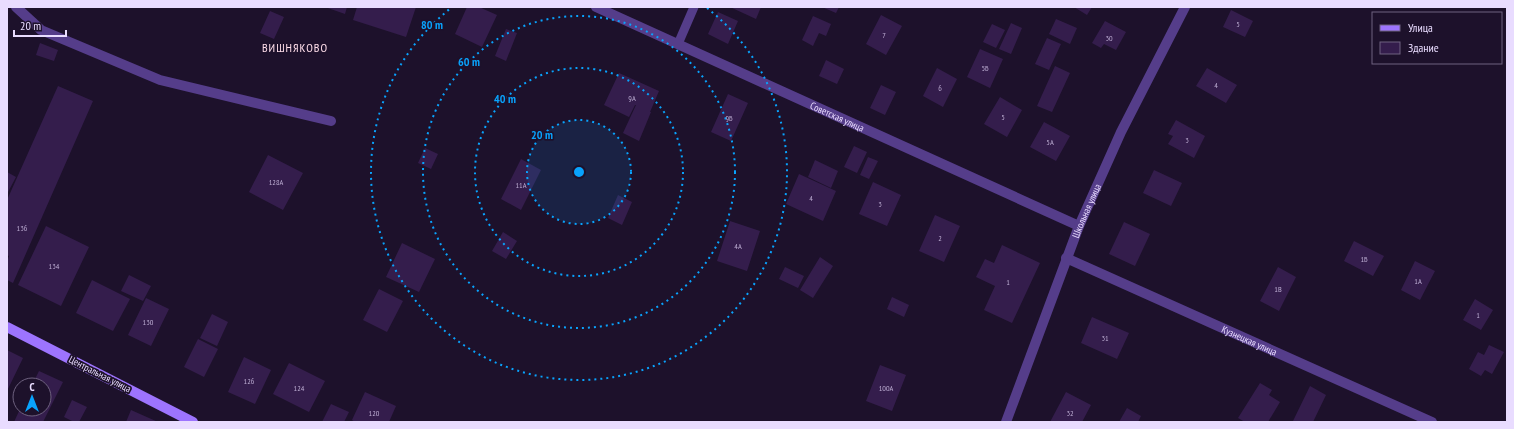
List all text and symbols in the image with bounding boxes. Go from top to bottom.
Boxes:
scale bar [14,12,66,38]
legend [1372,12,1502,64]
text: 80 m [421,17,443,32]
text: 20 m [20,18,41,33]
house number: 5 [1236,19,1240,29]
text: Улица [1408,20,1433,35]
house number: 7 [882,30,886,40]
house number: 30 [1105,33,1113,43]
district label: ВИШНЯКОВО [262,40,328,55]
text: Здание [1408,40,1439,55]
text: 60 m [458,54,480,69]
house number: 5Б [981,63,989,73]
house number: 4 [1214,80,1218,90]
house number: 6 [938,83,942,93]
text: 40 m [494,91,516,106]
house number: 9А [628,93,636,103]
street label: Советская улица [808,99,866,134]
house number: 5 [1001,112,1005,122]
house number: 9Б [725,113,733,123]
text: 20 m [531,127,553,142]
house number: 3 [1185,135,1189,145]
house number: 5А [1046,137,1054,147]
centre of rings [572,165,586,179]
house number: 128А [269,177,284,187]
house number: 11А [516,180,527,190]
street label: Школьная улица [1069,182,1104,240]
house number: 4 [809,193,813,203]
house number: 3 [878,199,882,209]
house number: 136 [17,223,28,233]
house number: 2 [938,233,942,243]
house number: 4А [734,241,742,251]
house number: 1Б [1360,254,1368,264]
house number: 134 [49,261,60,271]
house number: 1А [1414,276,1422,286]
house number: 1 [1006,277,1010,287]
house number: 1В [1274,284,1282,294]
house number: 1 [1476,310,1480,320]
house number: 130 [143,317,154,327]
street label: Кузнецкая улица [1220,322,1279,358]
house number: 31 [1101,333,1109,343]
street label: Центральная улица [67,353,133,395]
house number: 126 [244,376,255,386]
north arrow [12,377,52,417]
text: С [29,380,35,394]
house number: 124 [294,383,305,393]
house number: 100А [879,383,894,393]
house number: 120 [369,408,380,418]
house number: 32 [1066,408,1074,418]

